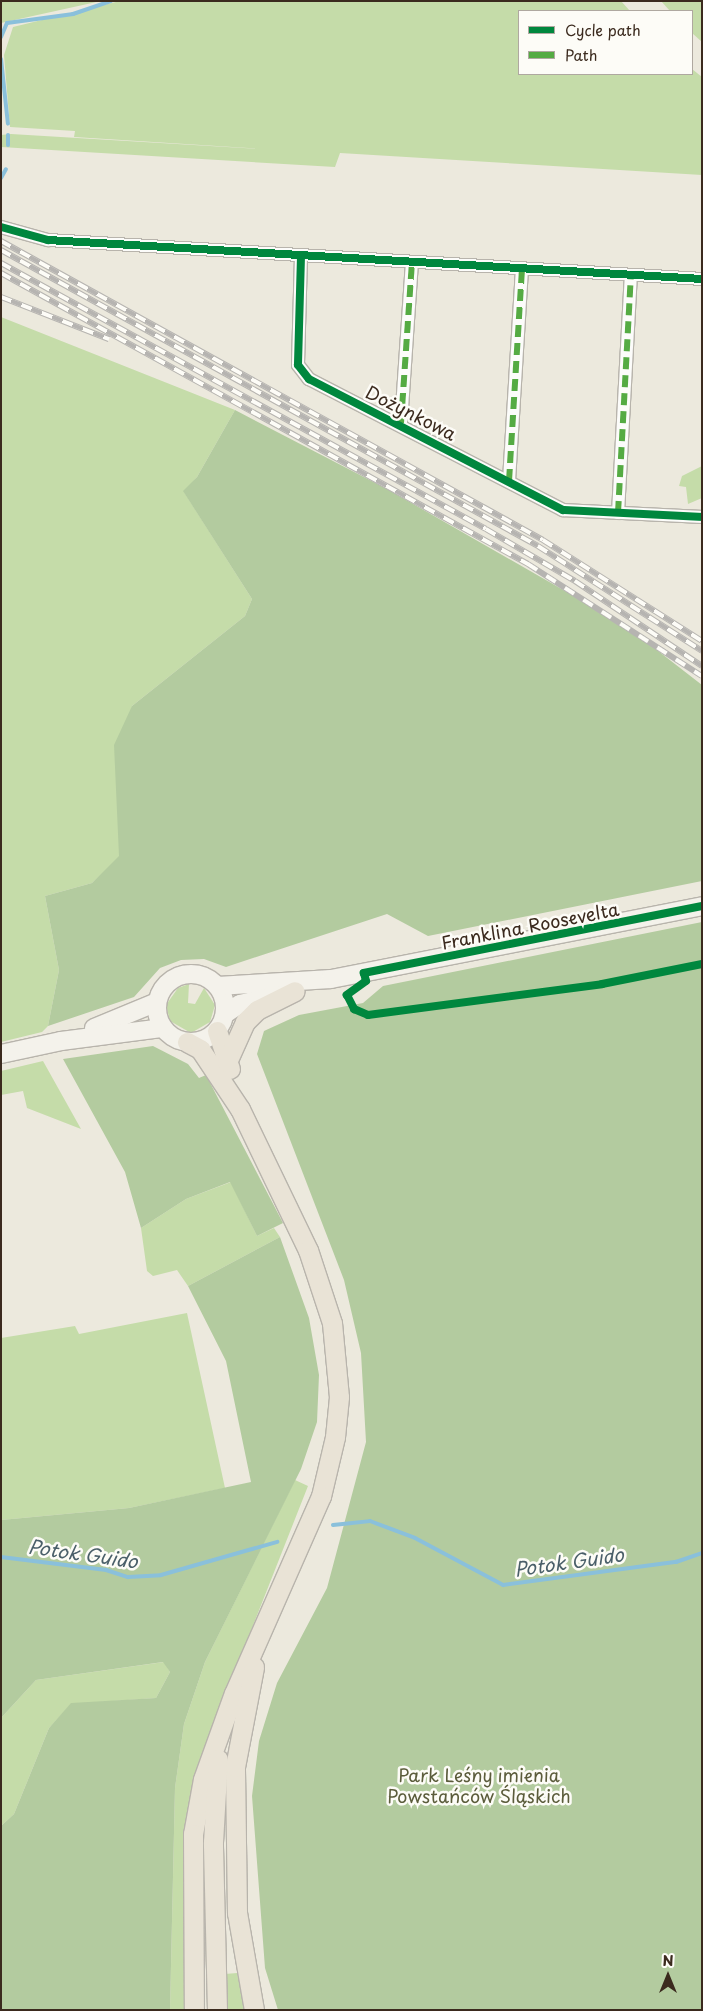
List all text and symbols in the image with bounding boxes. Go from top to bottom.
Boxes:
legend [518,10,693,75]
text: Cycle path [565,18,641,41]
text: Path [565,43,597,66]
street label: Dożynkowa [362,381,460,445]
street label: Franklina Roosevelta [439,898,621,954]
water label: Potok Guido [26,1535,140,1573]
water label: Potok Guido [512,1543,626,1581]
park label: Park Leśny imienia Powstańców Śląskich [387,1765,571,1808]
text: N [662,1950,674,1971]
north arrow [643,1951,693,2001]

